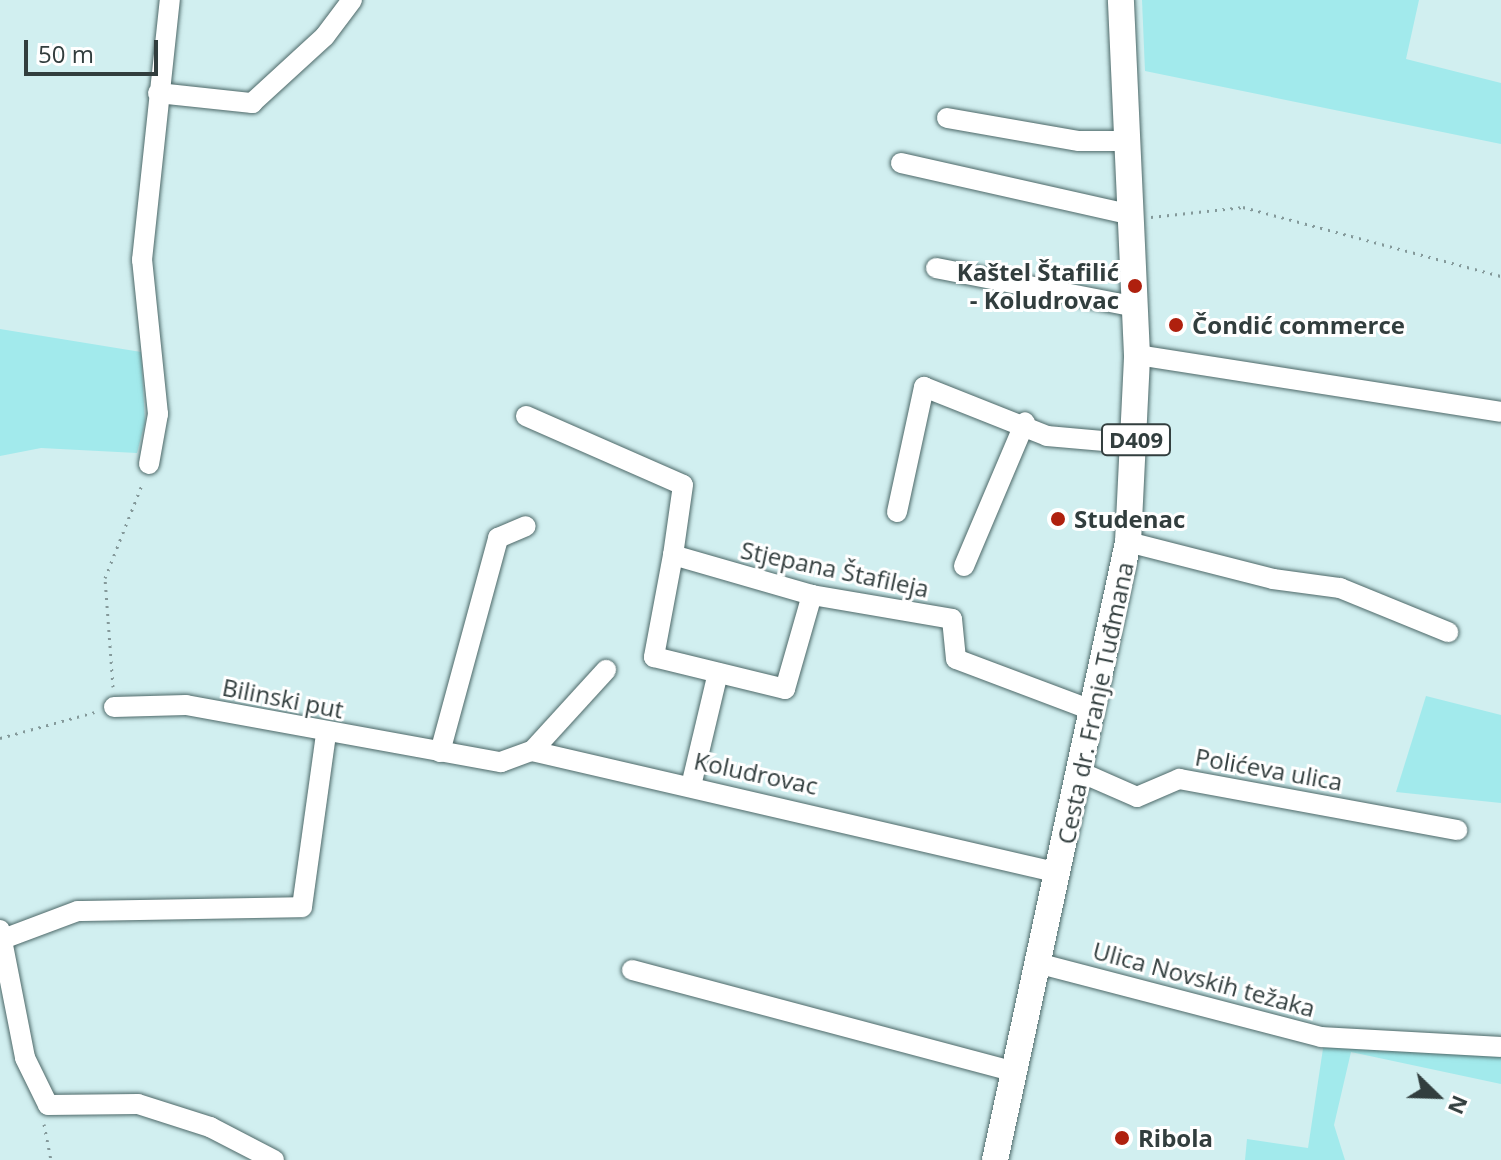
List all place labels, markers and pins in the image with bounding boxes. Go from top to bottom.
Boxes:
place label: Kaštel Štafilić - Koludrovac [957,258,1119,314]
marker: Kaštel Štafilić - Koludrovac [1126,277,1144,295]
place label: Čondić commerce [1192,311,1405,339]
marker: Čondić commerce [1167,316,1185,334]
place label: Studenac [1074,505,1185,533]
marker: Studenac [1049,510,1067,528]
place label: Ribola [1138,1124,1213,1152]
marker: Ribola [1113,1129,1131,1147]

